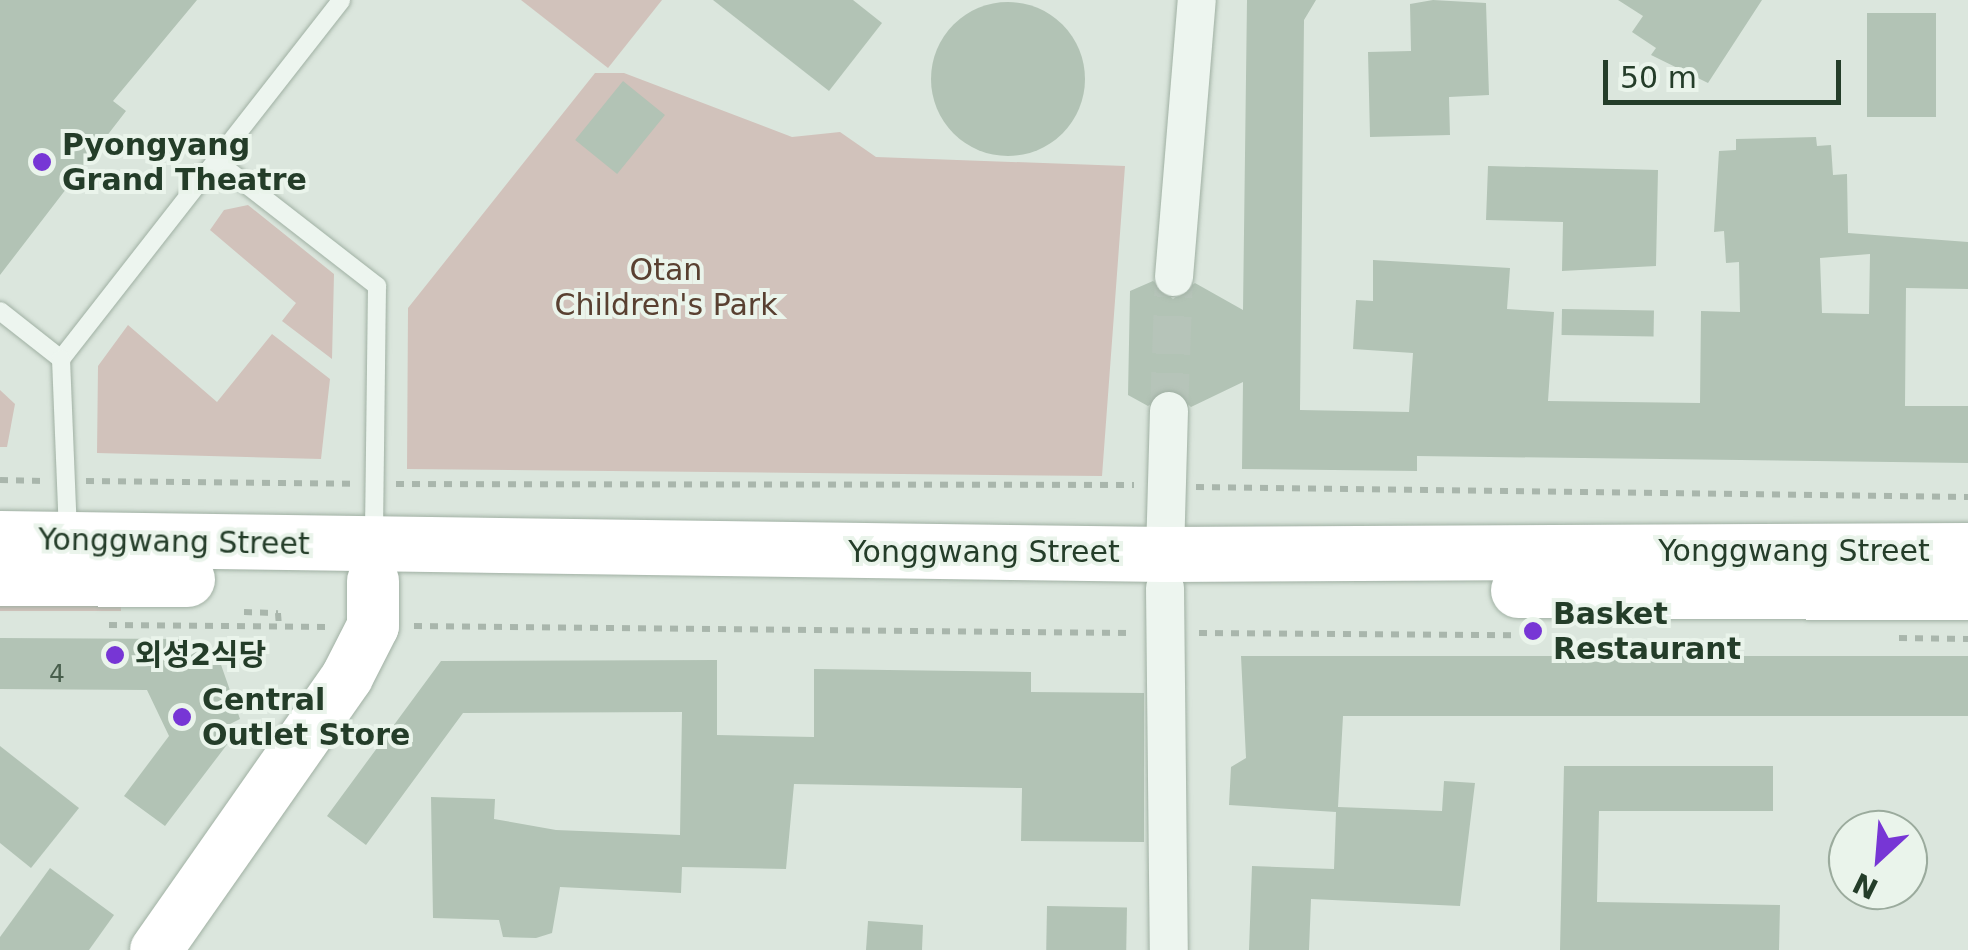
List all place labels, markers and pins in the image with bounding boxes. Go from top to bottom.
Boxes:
place label: Pyongyang Grand Theatre [62,127,307,198]
marker: Pyongyang Grand Theatre [31,151,53,173]
place label: Basket Restaurant [1553,596,1741,666]
marker: Basket Restaurant [1522,620,1544,642]
place label: 외성2식당 [135,637,266,673]
marker: 외성2식당 [104,644,126,666]
place label: Central Outlet Store [202,682,410,752]
marker: Central Outlet Store [171,706,193,728]

